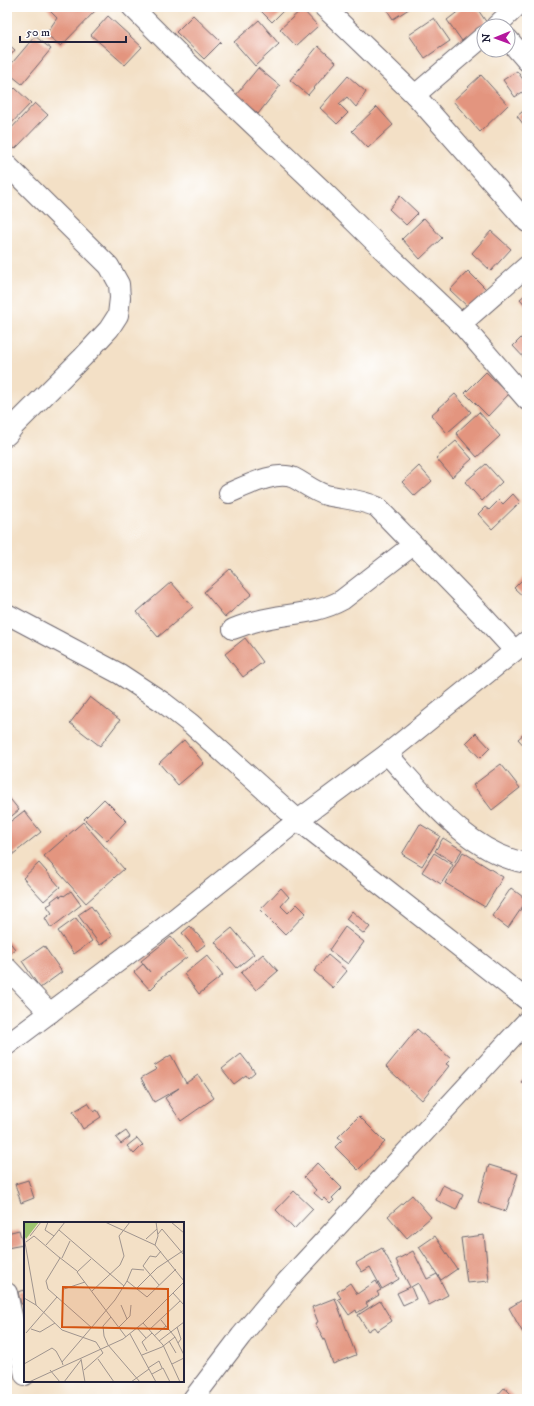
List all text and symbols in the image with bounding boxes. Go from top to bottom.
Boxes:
scale bar [20,18,126,44]
north arrow [476,18,516,58]
text: 50 m [26,25,50,40]
text: N [480,34,494,43]
inset map [24,1222,184,1382]

